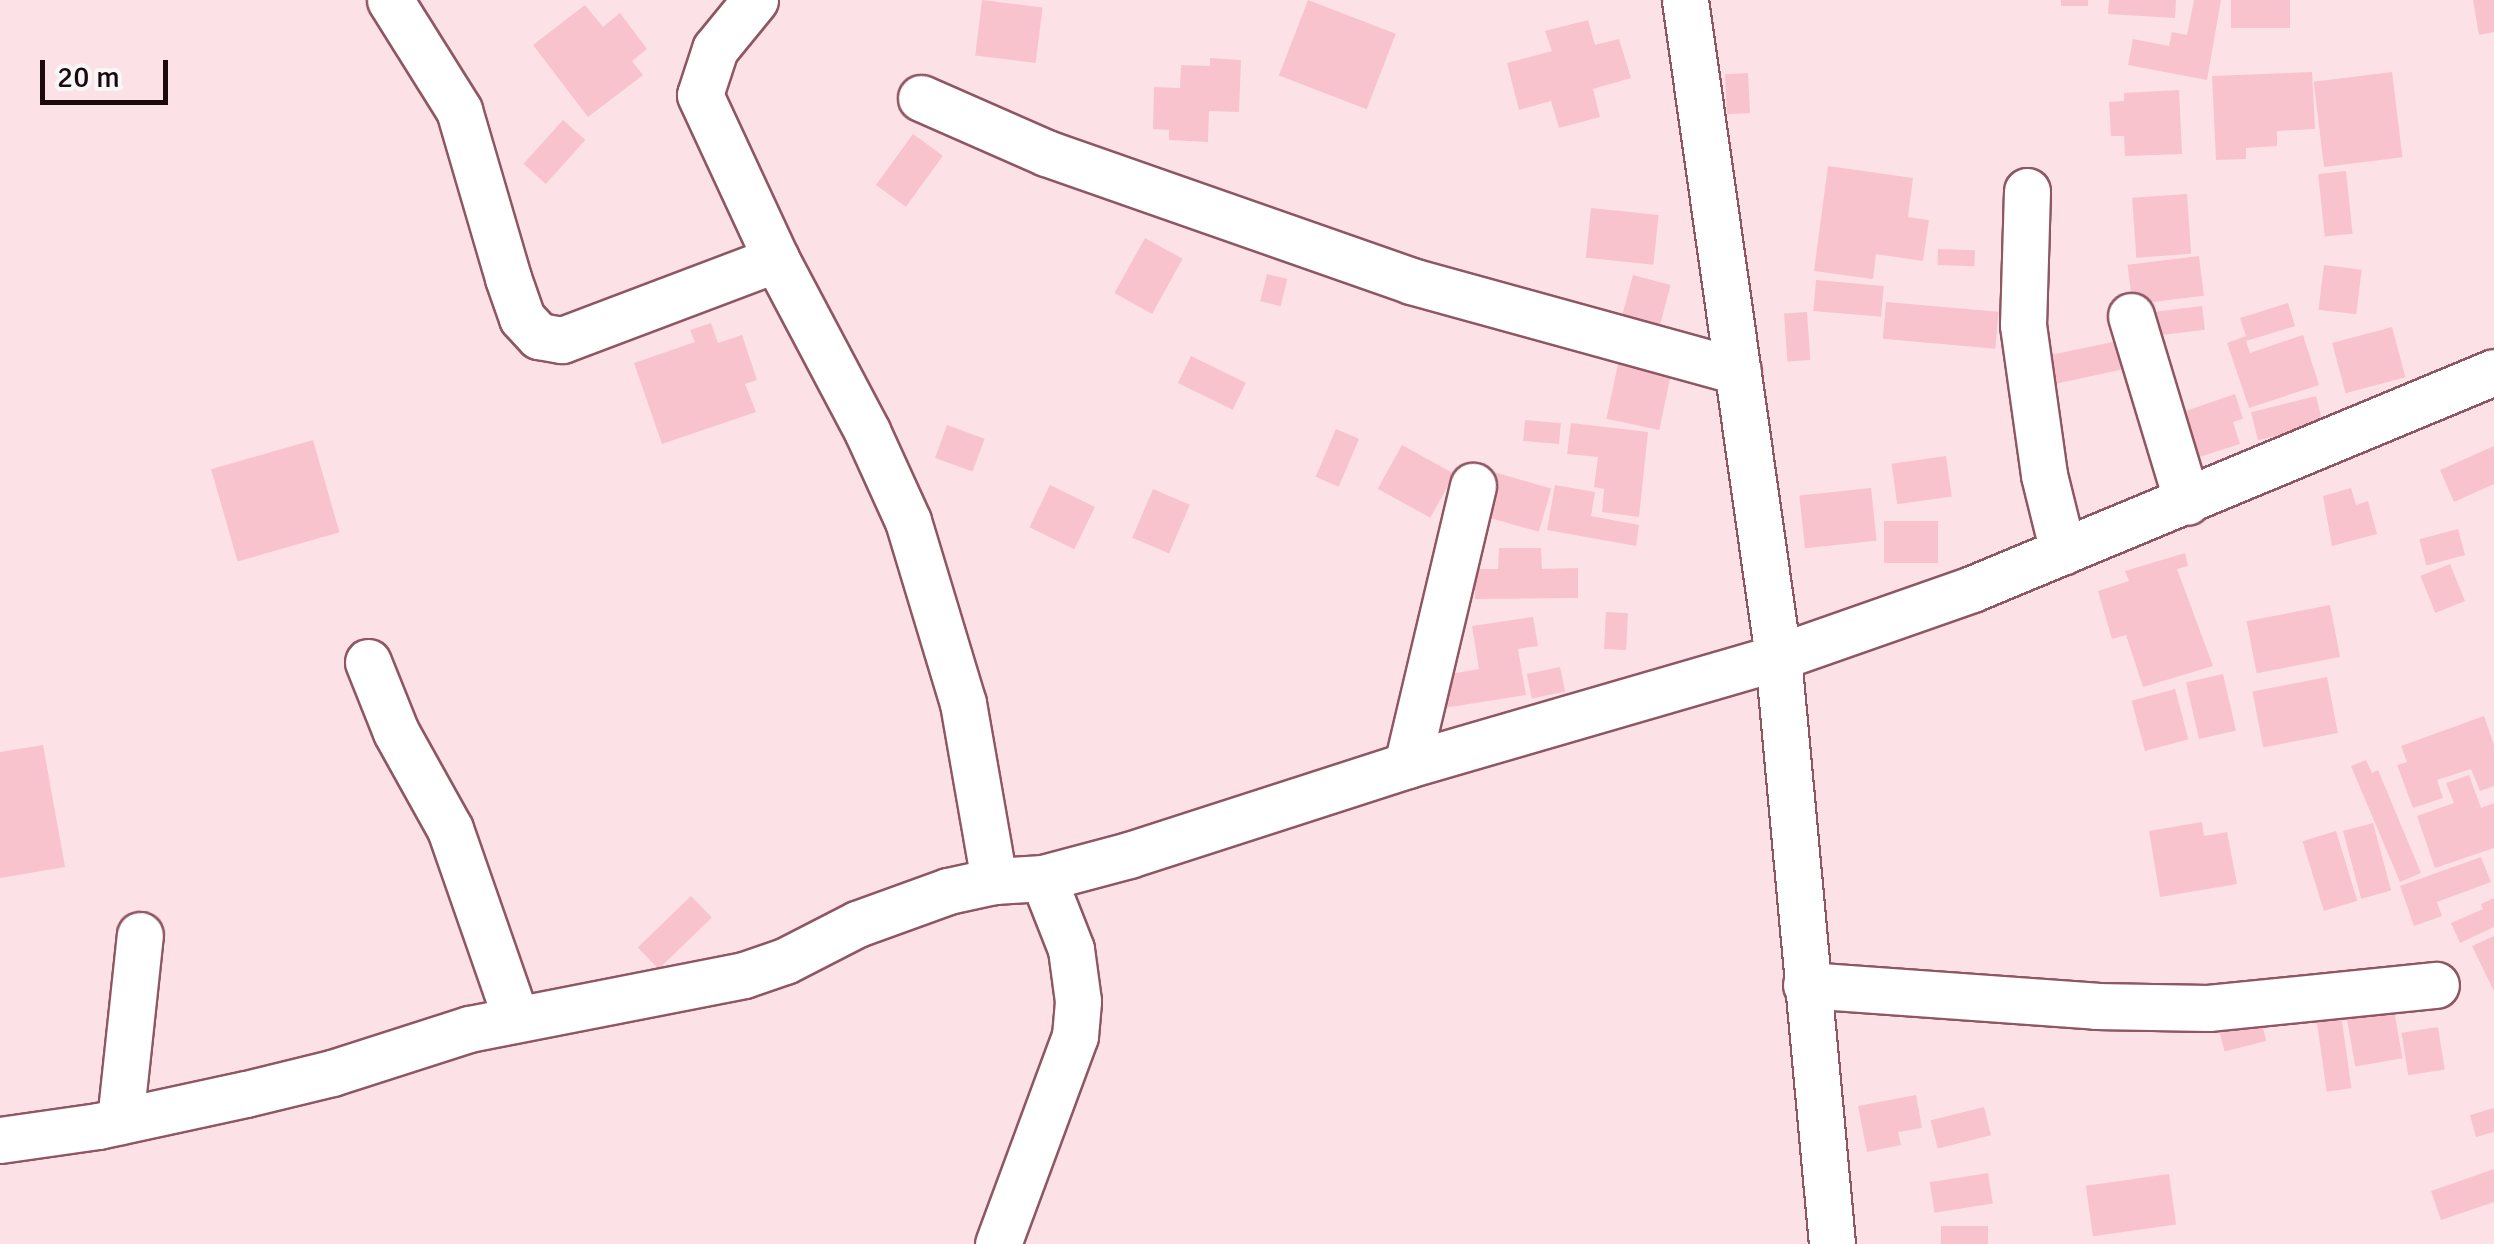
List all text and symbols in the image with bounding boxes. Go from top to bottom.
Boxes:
scale bar [45,40,172,102]
text: 20 m [57,59,120,96]

